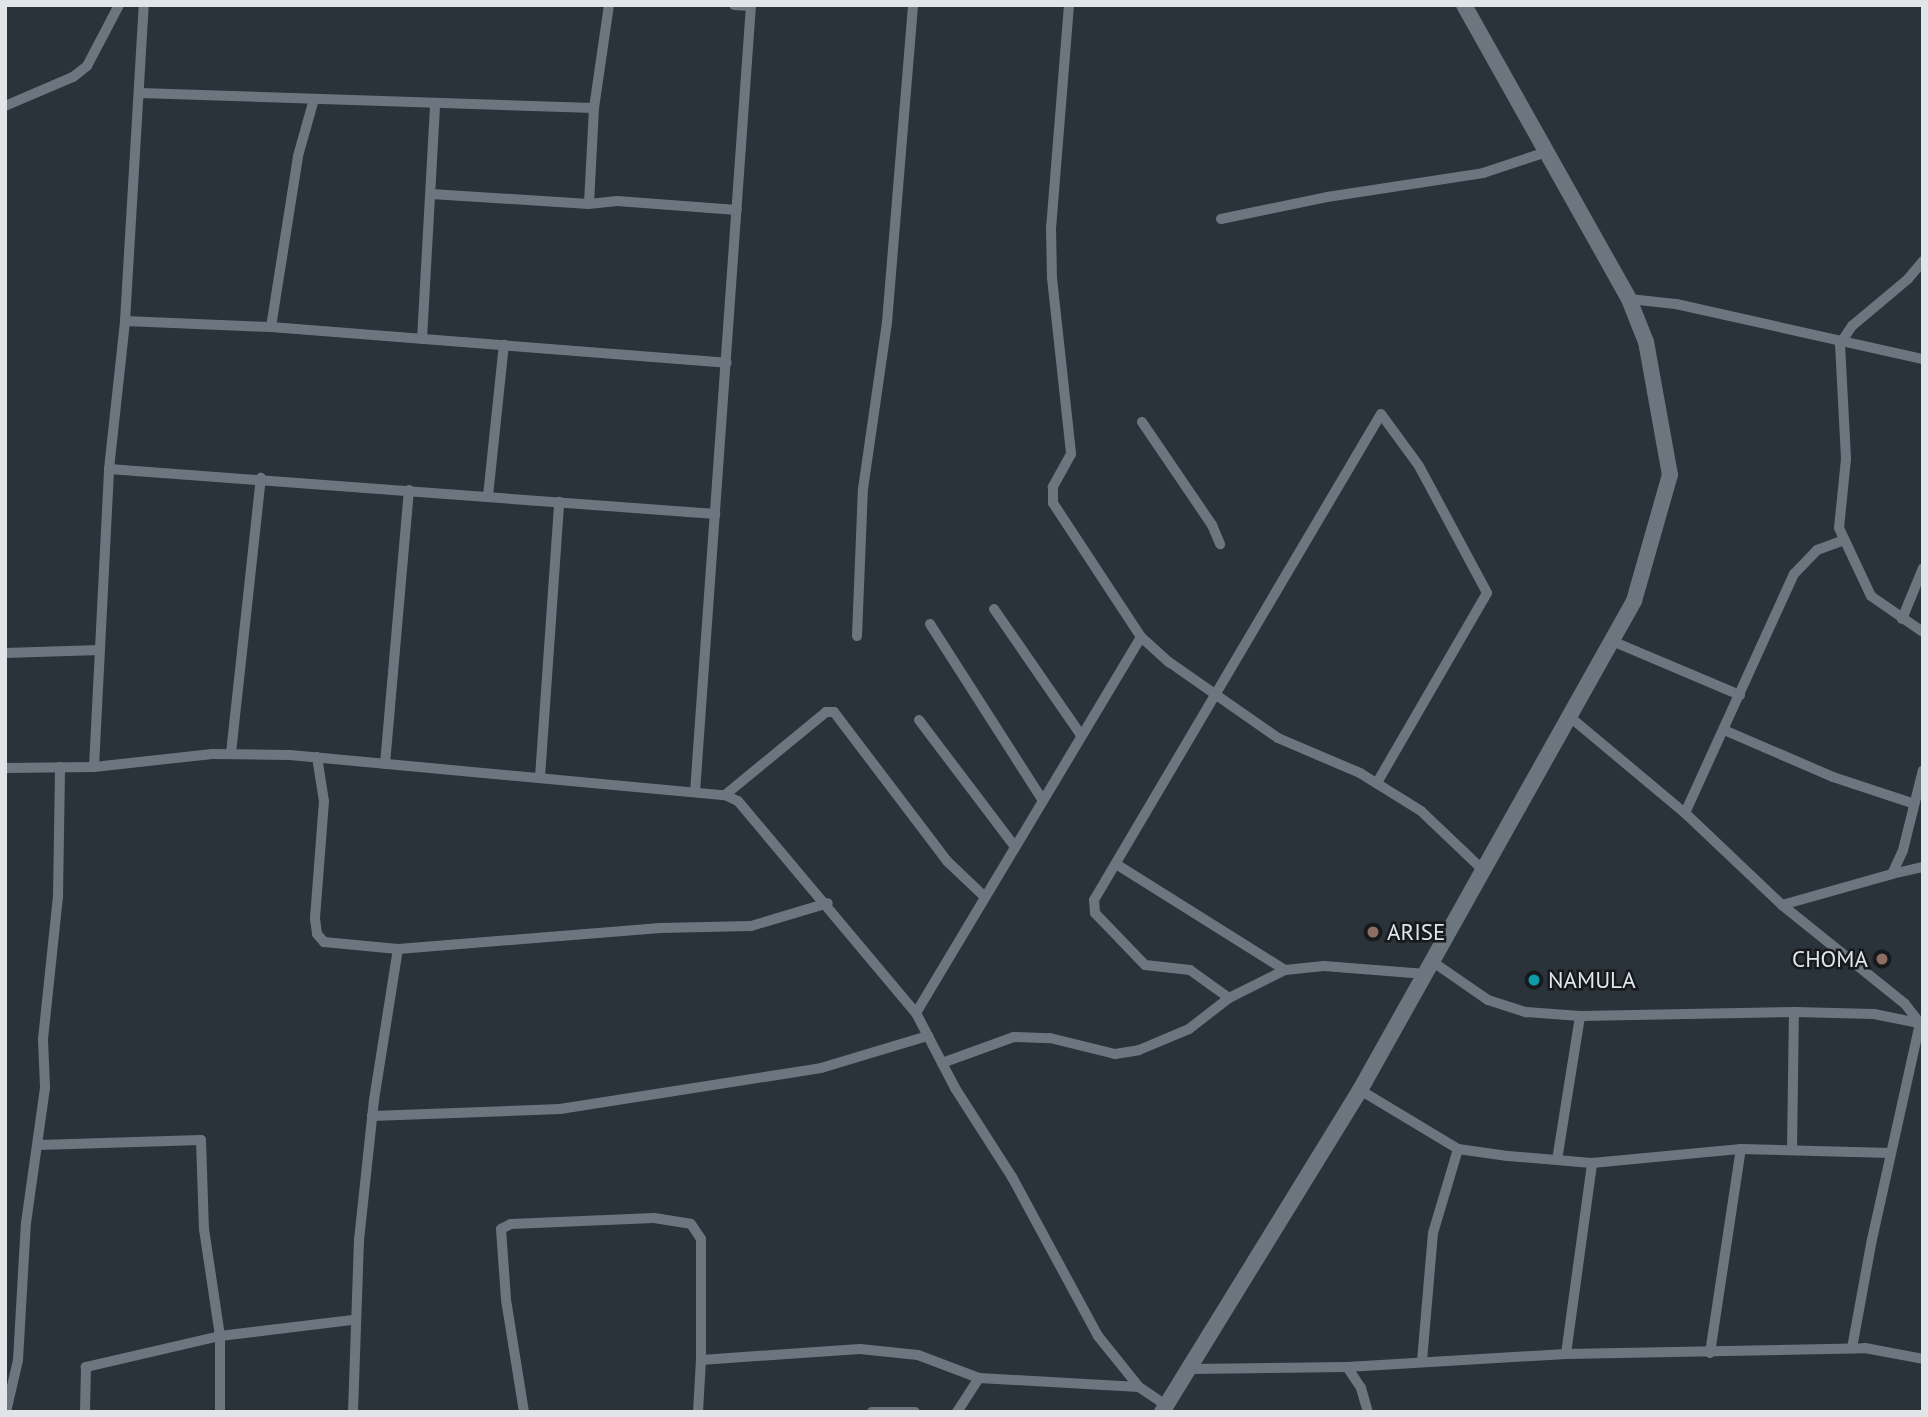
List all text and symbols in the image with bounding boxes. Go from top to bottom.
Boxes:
place label: ARISE [1387,918,1445,946]
marker: ARISE [1365,924,1381,940]
place label: CHOMA [1792,945,1868,973]
marker: CHOMA [1874,951,1890,967]
place label: NAMULA [1548,966,1636,994]
marker: NAMULA [1526,972,1542,988]

